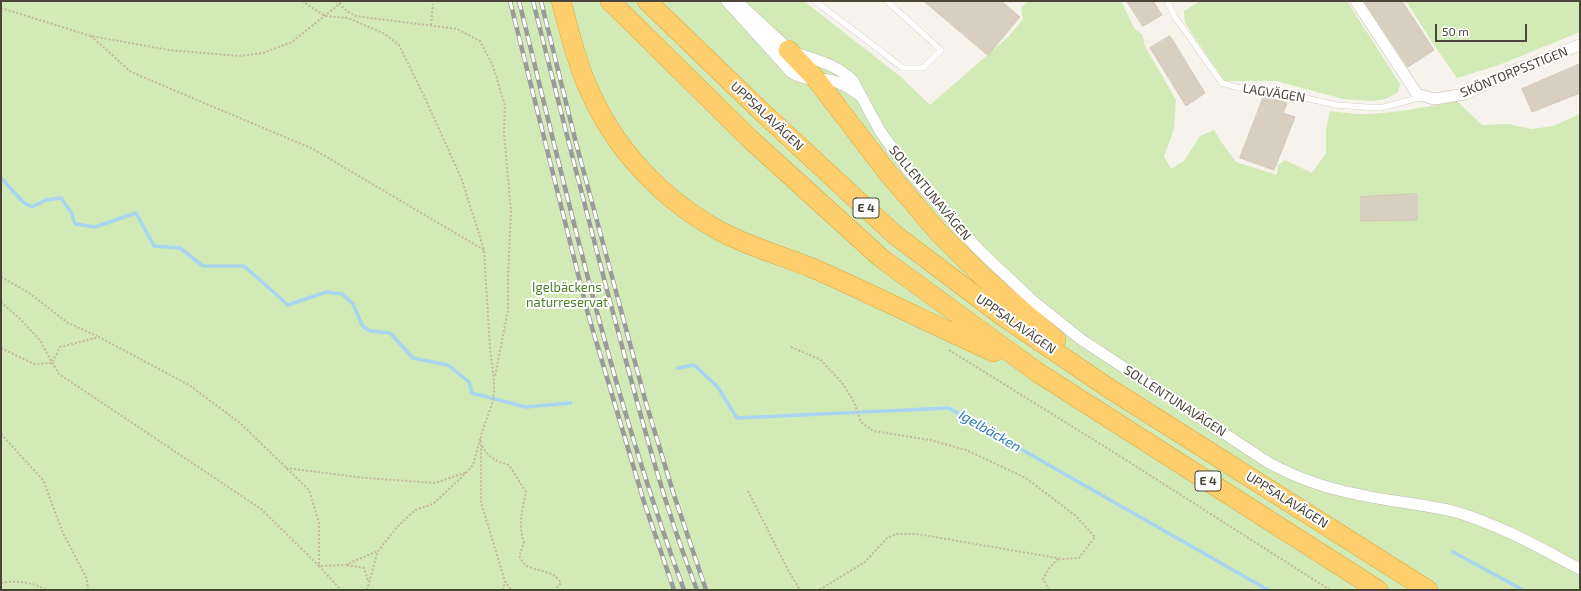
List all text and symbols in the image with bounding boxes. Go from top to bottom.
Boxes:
scale bar [1437,16,1529,42]
text: 50 m [1442,24,1469,38]
street label: SKÖNTORPSSTIGEN [1458,43,1570,101]
street label: UPPSALAVÄGEN [727,78,807,154]
street label: LAGVÄGEN [1242,80,1306,106]
street label: SOLLENTUNAVÄGEN [886,142,974,244]
road number: E 4 [853,198,879,218]
park label: Igelbäckens naturreservat [526,280,608,311]
street label: UPPSALAVÄGEN [973,291,1059,357]
street label: SOLLENTUNAVÄGEN [1121,362,1229,440]
water label: Igelbäcken [956,406,1024,456]
street label: UPPSALAVÄGEN [1243,469,1331,531]
road number: E 4 [1195,471,1221,491]

